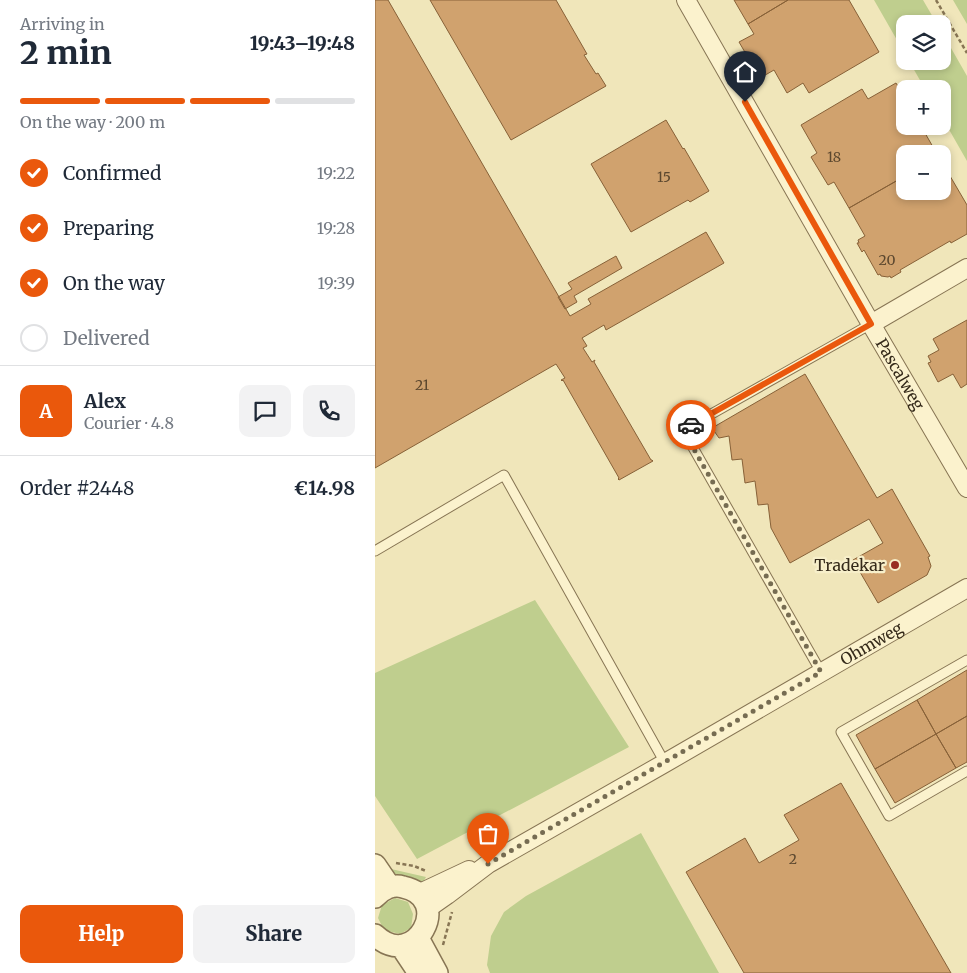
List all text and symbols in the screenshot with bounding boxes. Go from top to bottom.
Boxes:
text: Arriving in [20,14,105,34]
map controls [896,15,951,200]
button: layers [896,15,951,70]
text: 19:43–19:48 [250,31,355,55]
text: 2 min [20,33,112,73]
pin [724,51,766,102]
icon: home [731,58,759,86]
button: + [896,80,951,135]
text: On the way · 200 m [20,112,165,132]
button: − [896,145,951,200]
house number: 18 [827,148,841,166]
icon: check [20,159,48,187]
text: Confirmed [63,161,161,185]
text: 19:22 [317,163,355,183]
house number: 15 [657,168,671,186]
icon: check [20,214,48,242]
text: Preparing [63,216,154,240]
text: 19:28 [317,218,355,238]
house number: 20 [878,251,896,269]
icon: check [20,269,48,297]
text: On the way [63,271,165,295]
text: 19:39 [317,273,355,293]
text: Delivered [63,326,150,350]
street label: Pascalweg [872,335,929,414]
house number: 21 [415,376,429,394]
button: chat [239,385,291,437]
button: phone [303,385,355,437]
text: Alex [84,389,126,413]
text: A [39,399,53,423]
courier [666,400,716,450]
icon: car [677,411,705,439]
text: Courier · 4.8 [84,413,174,433]
text: Order #2448 [20,476,134,500]
text: €14.98 [294,476,355,500]
place label: Tradekar [814,555,885,575]
marker: Tradekar [889,559,901,571]
street label: Ohmweg [836,617,906,669]
pin [467,813,509,864]
icon: bag [474,820,502,848]
house number: 2 [789,850,797,868]
button: Help [20,905,183,963]
button: Share [193,905,355,963]

